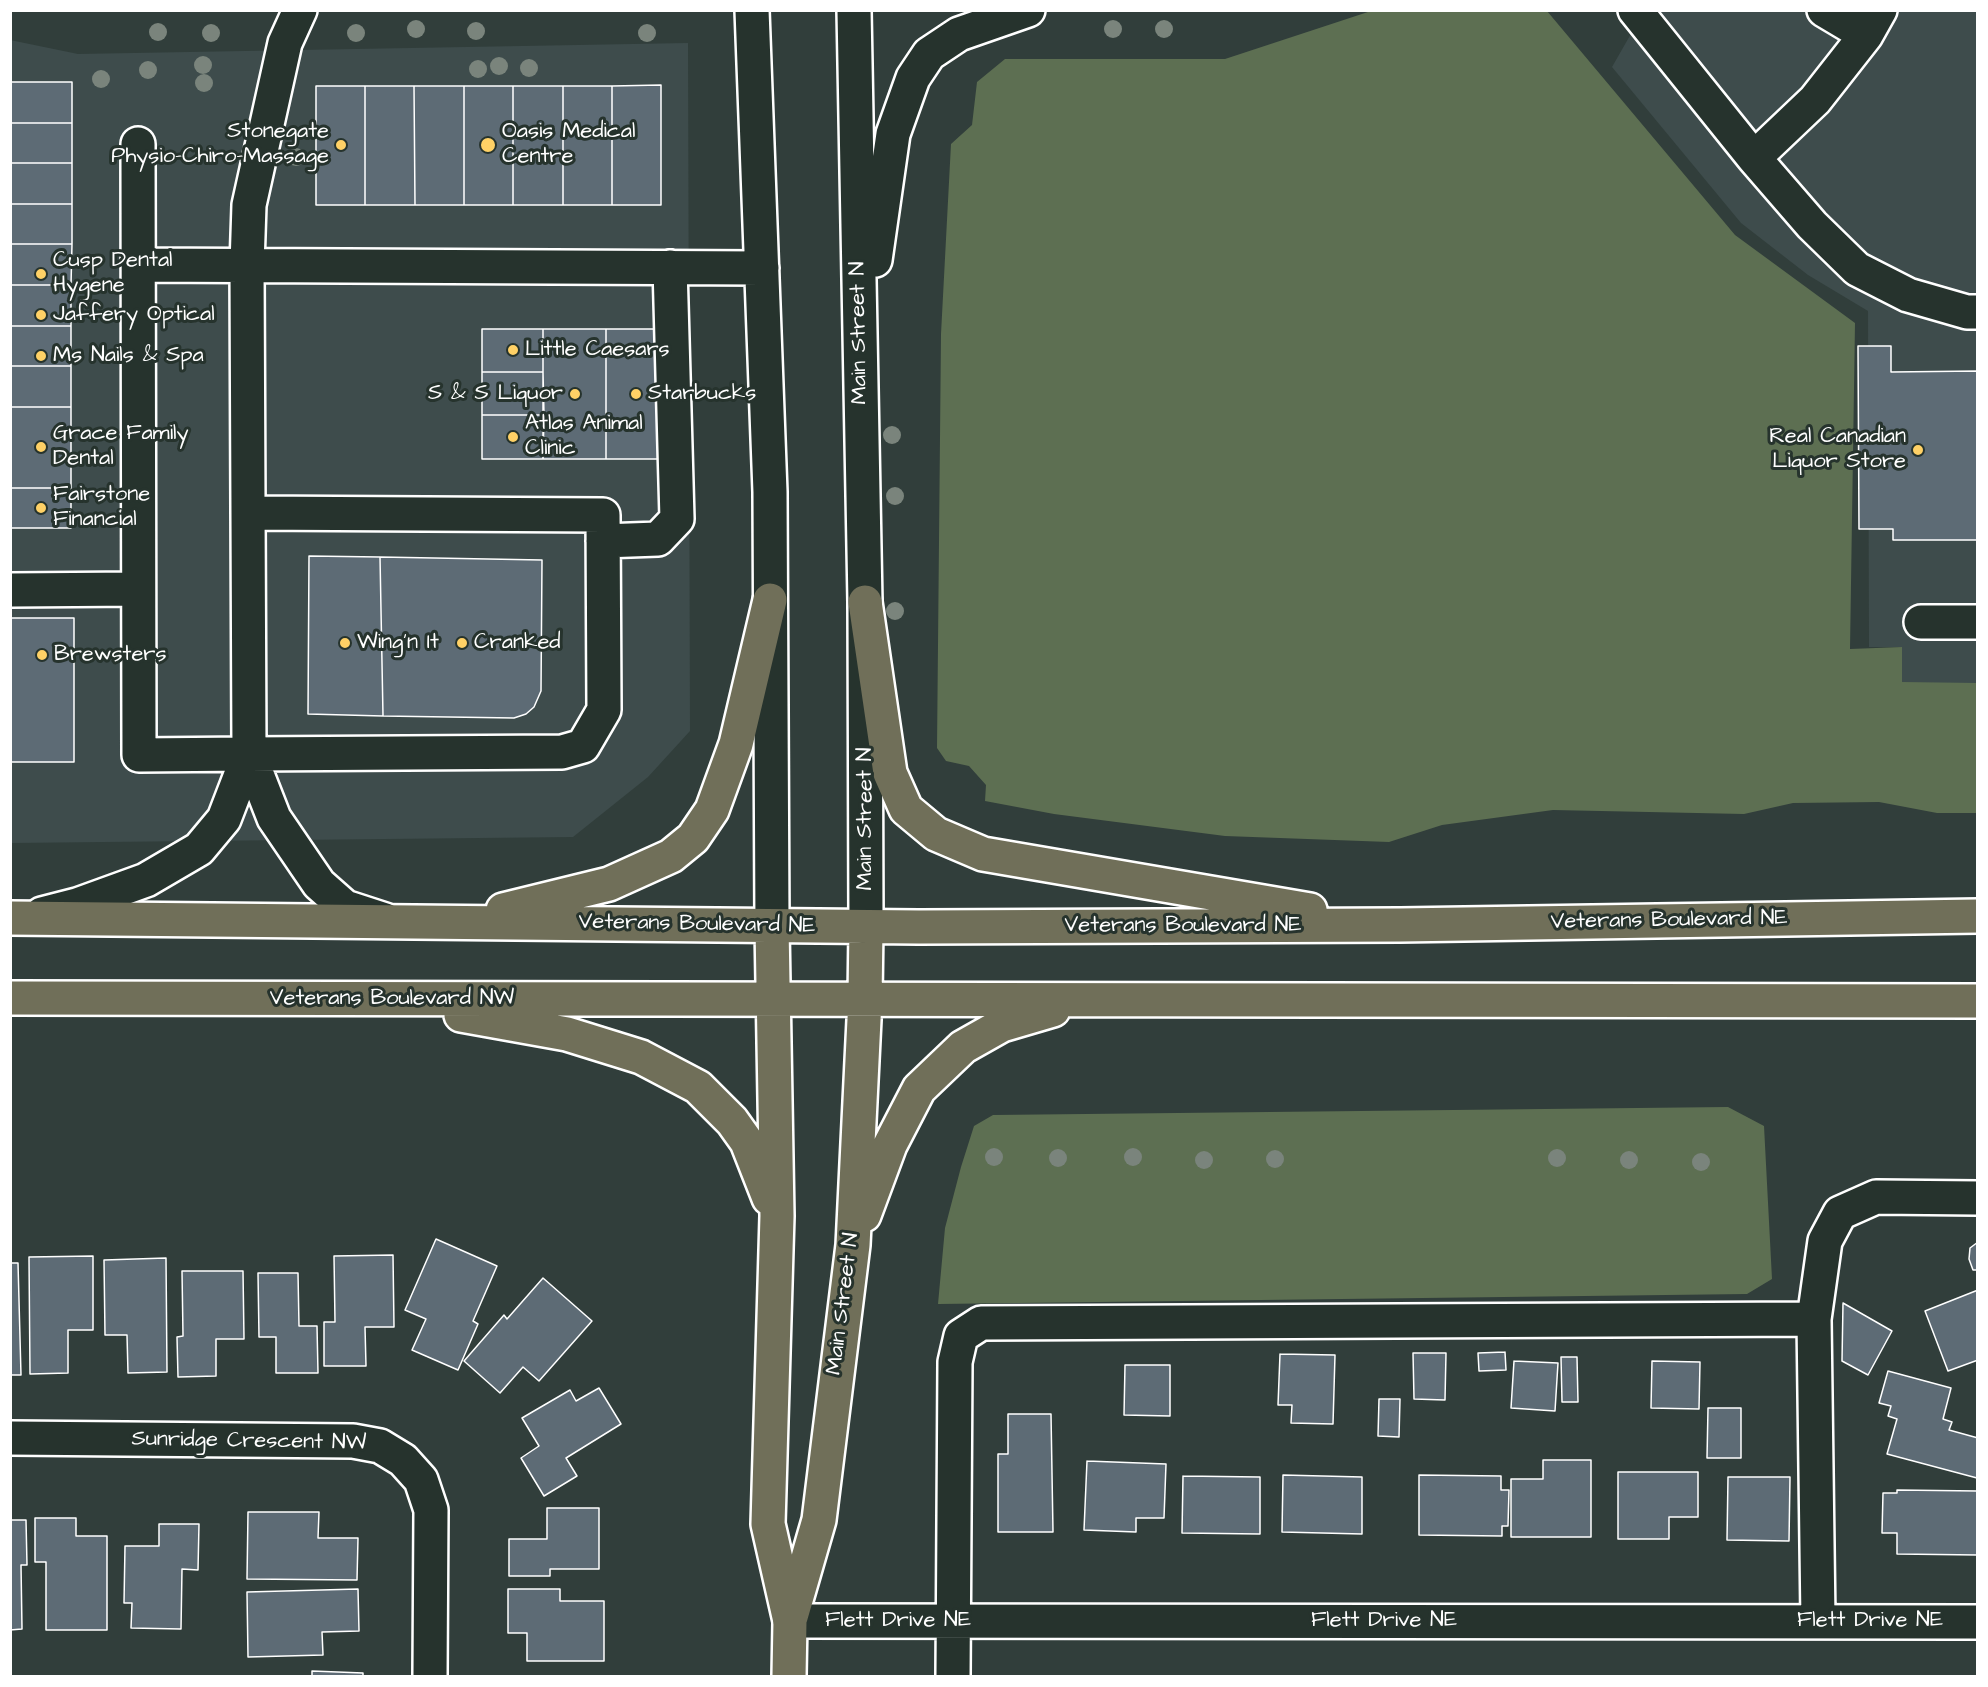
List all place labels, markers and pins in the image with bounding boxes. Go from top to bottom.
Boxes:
place label: Stonegate Physio-Chiro-Massage [111,119,329,170]
place label: Oasis Medical Centre [502,119,635,170]
marker: Oasis Medical Centre [479,136,497,154]
marker: Stonegate Physio-Chiro-Massage [334,138,348,152]
place label: Cusp Dental Hygene [53,248,173,300]
marker: Cusp Dental Hygene [34,267,48,281]
place label: Jaffery Optical [53,302,215,328]
marker: Jaffery Optical [34,308,48,322]
place label: Little Caesars [525,337,670,363]
place label: Ms Nails & Spa [53,343,204,369]
marker: Little Caesars [506,343,520,357]
marker: Ms Nails & Spa [34,349,48,363]
place label: S & S Liquor [428,381,563,407]
place label: Starbucks [648,381,756,407]
marker: S & S Liquor [568,387,582,401]
marker: Starbucks [629,387,643,401]
place label: Atlas Animal Clinic [525,411,643,463]
place label: Grace Family Dental [53,421,189,472]
place label: Real Canadian Liquor Store [1769,424,1906,476]
marker: Atlas Animal Clinic [506,430,520,444]
marker: Grace Family Dental [34,440,48,454]
marker: Real Canadian Liquor Store [1911,443,1925,457]
place label: Fairstone Financial [53,482,150,534]
marker: Fairstone Financial [34,501,48,515]
place label: Wing'n It [357,630,439,656]
place label: Cranked [474,630,561,656]
marker: Wing'n It [338,636,352,650]
marker: Cranked [455,636,469,650]
place label: Brewsters [54,642,166,668]
marker: Brewsters [35,648,49,662]

